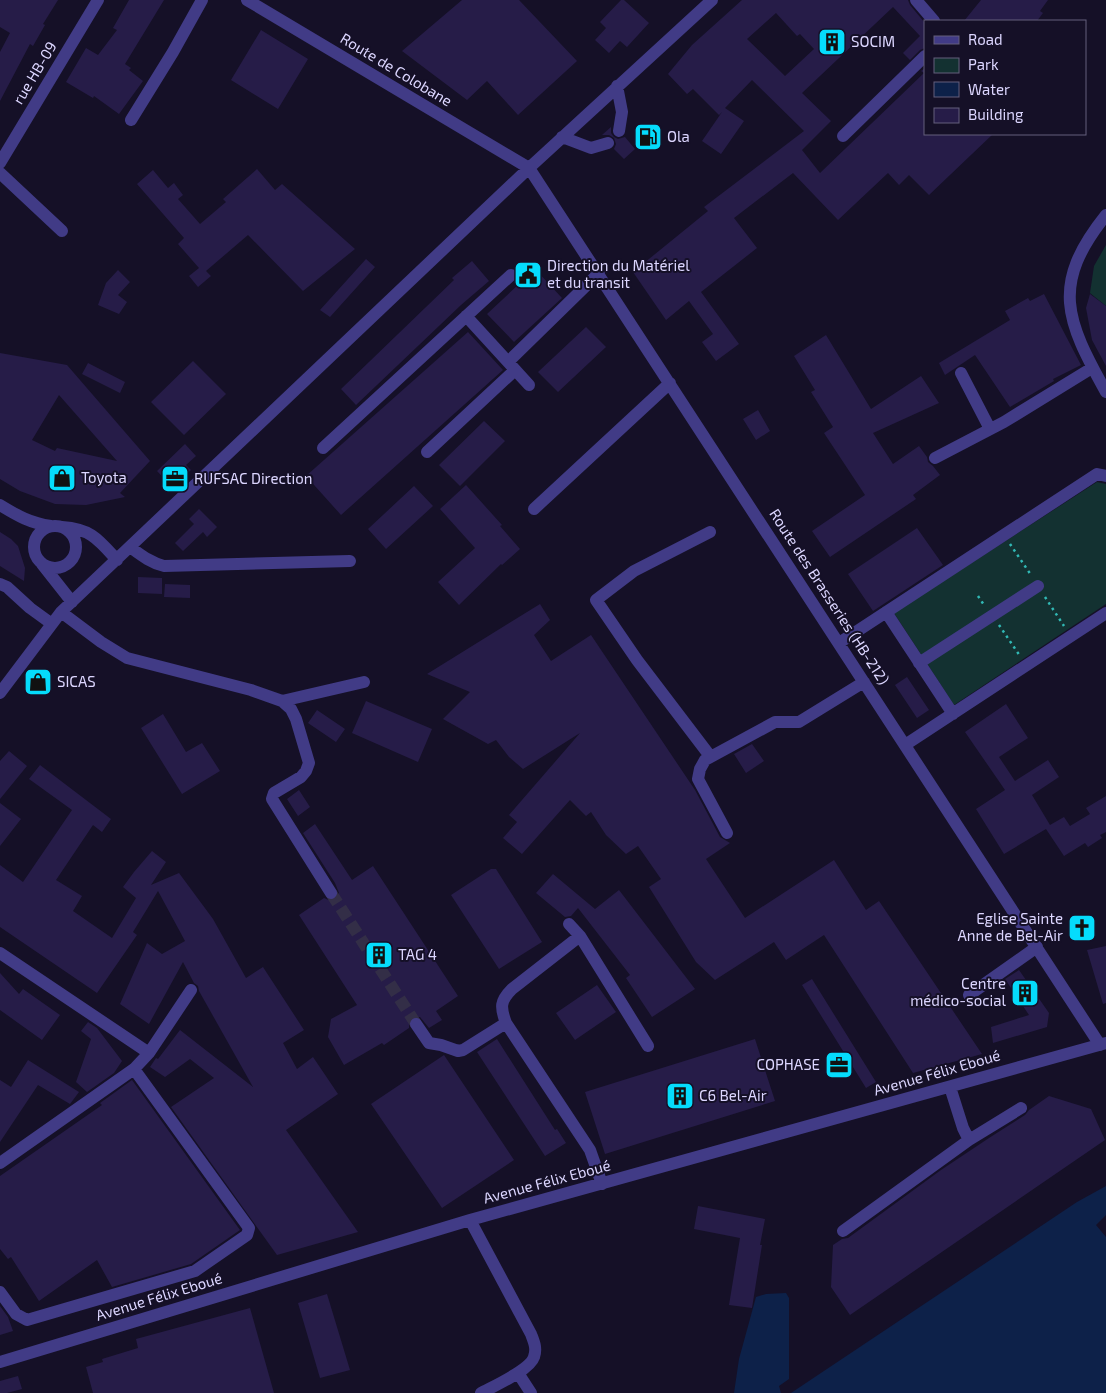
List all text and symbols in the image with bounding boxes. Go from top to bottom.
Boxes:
legend [924,20,1086,135]
building icon: SOCIM [817,27,847,57]
street label: Route de Colobane [337,29,456,110]
text: Road [968,30,1003,48]
place label: SOCIM [851,32,895,50]
street label: rue HB-09 [8,38,60,107]
text: Park [968,55,999,73]
text: Water [968,80,1010,98]
text: Building [968,105,1024,123]
fuel station icon: Ola [633,122,663,152]
place label: Ola [667,127,690,145]
place label: Direction du Matériel et du transit [547,256,690,291]
public building icon: Direction du Matériel et du transit [513,260,543,290]
shop icon: Toyota [47,463,77,493]
office icon: RUFSAC Direction [160,464,190,494]
place label: Toyota [81,468,127,486]
place label: RUFSAC Direction [194,469,313,487]
street label: Route des Brasseries (HB-212) [766,505,893,688]
shop icon: SICAS [23,667,53,697]
place label: SICAS [57,672,96,690]
place label: Eglise Sainte Anne de Bel-Air [958,909,1063,944]
church icon: Eglise Sainte Anne de Bel-Air [1067,913,1097,943]
building icon: TAG 4 [364,940,394,970]
place label: TAG 4 [398,945,437,963]
place label: Centre médico-social [910,974,1007,1009]
building icon: Centre médico-social [1010,978,1040,1008]
street label: Avenue Félix Eboué [871,1045,1002,1099]
office icon: COPHASE [824,1050,854,1080]
place label: COPHASE [757,1055,820,1073]
building icon: C6 Bel-Air [665,1081,695,1111]
place label: C6 Bel-Air [699,1086,767,1104]
street label: Avenue Félix Eboué [481,1155,612,1207]
street label: Avenue Félix Eboué [93,1268,224,1324]

